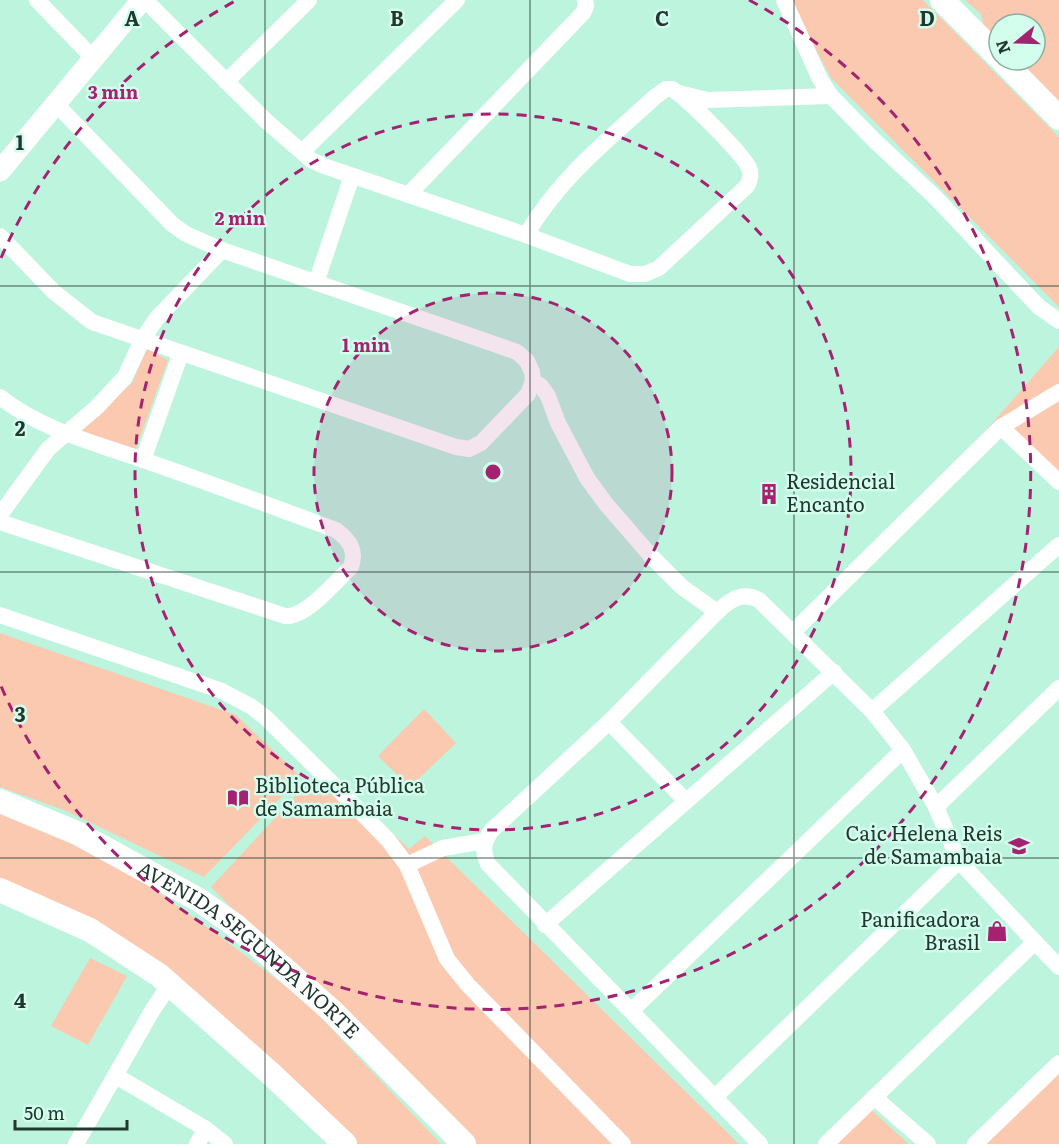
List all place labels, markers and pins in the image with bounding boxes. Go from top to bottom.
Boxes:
centre of rings [483,462,503,482]
place label: Residencial Encanto [786,465,895,518]
building icon: Residencial Encanto [757,482,781,506]
place label: Biblioteca Pública de Samambaia [255,769,425,822]
library icon: Biblioteca Pública de Samambaia [226,786,250,810]
place label: Caic Helena Reis de Samambaia [845,817,1002,870]
school or university icon: Caic Helena Reis de Samambaia [1007,834,1031,858]
place label: Panificadora Brasil [860,903,980,956]
shop icon: Panificadora Brasil [985,919,1009,943]

